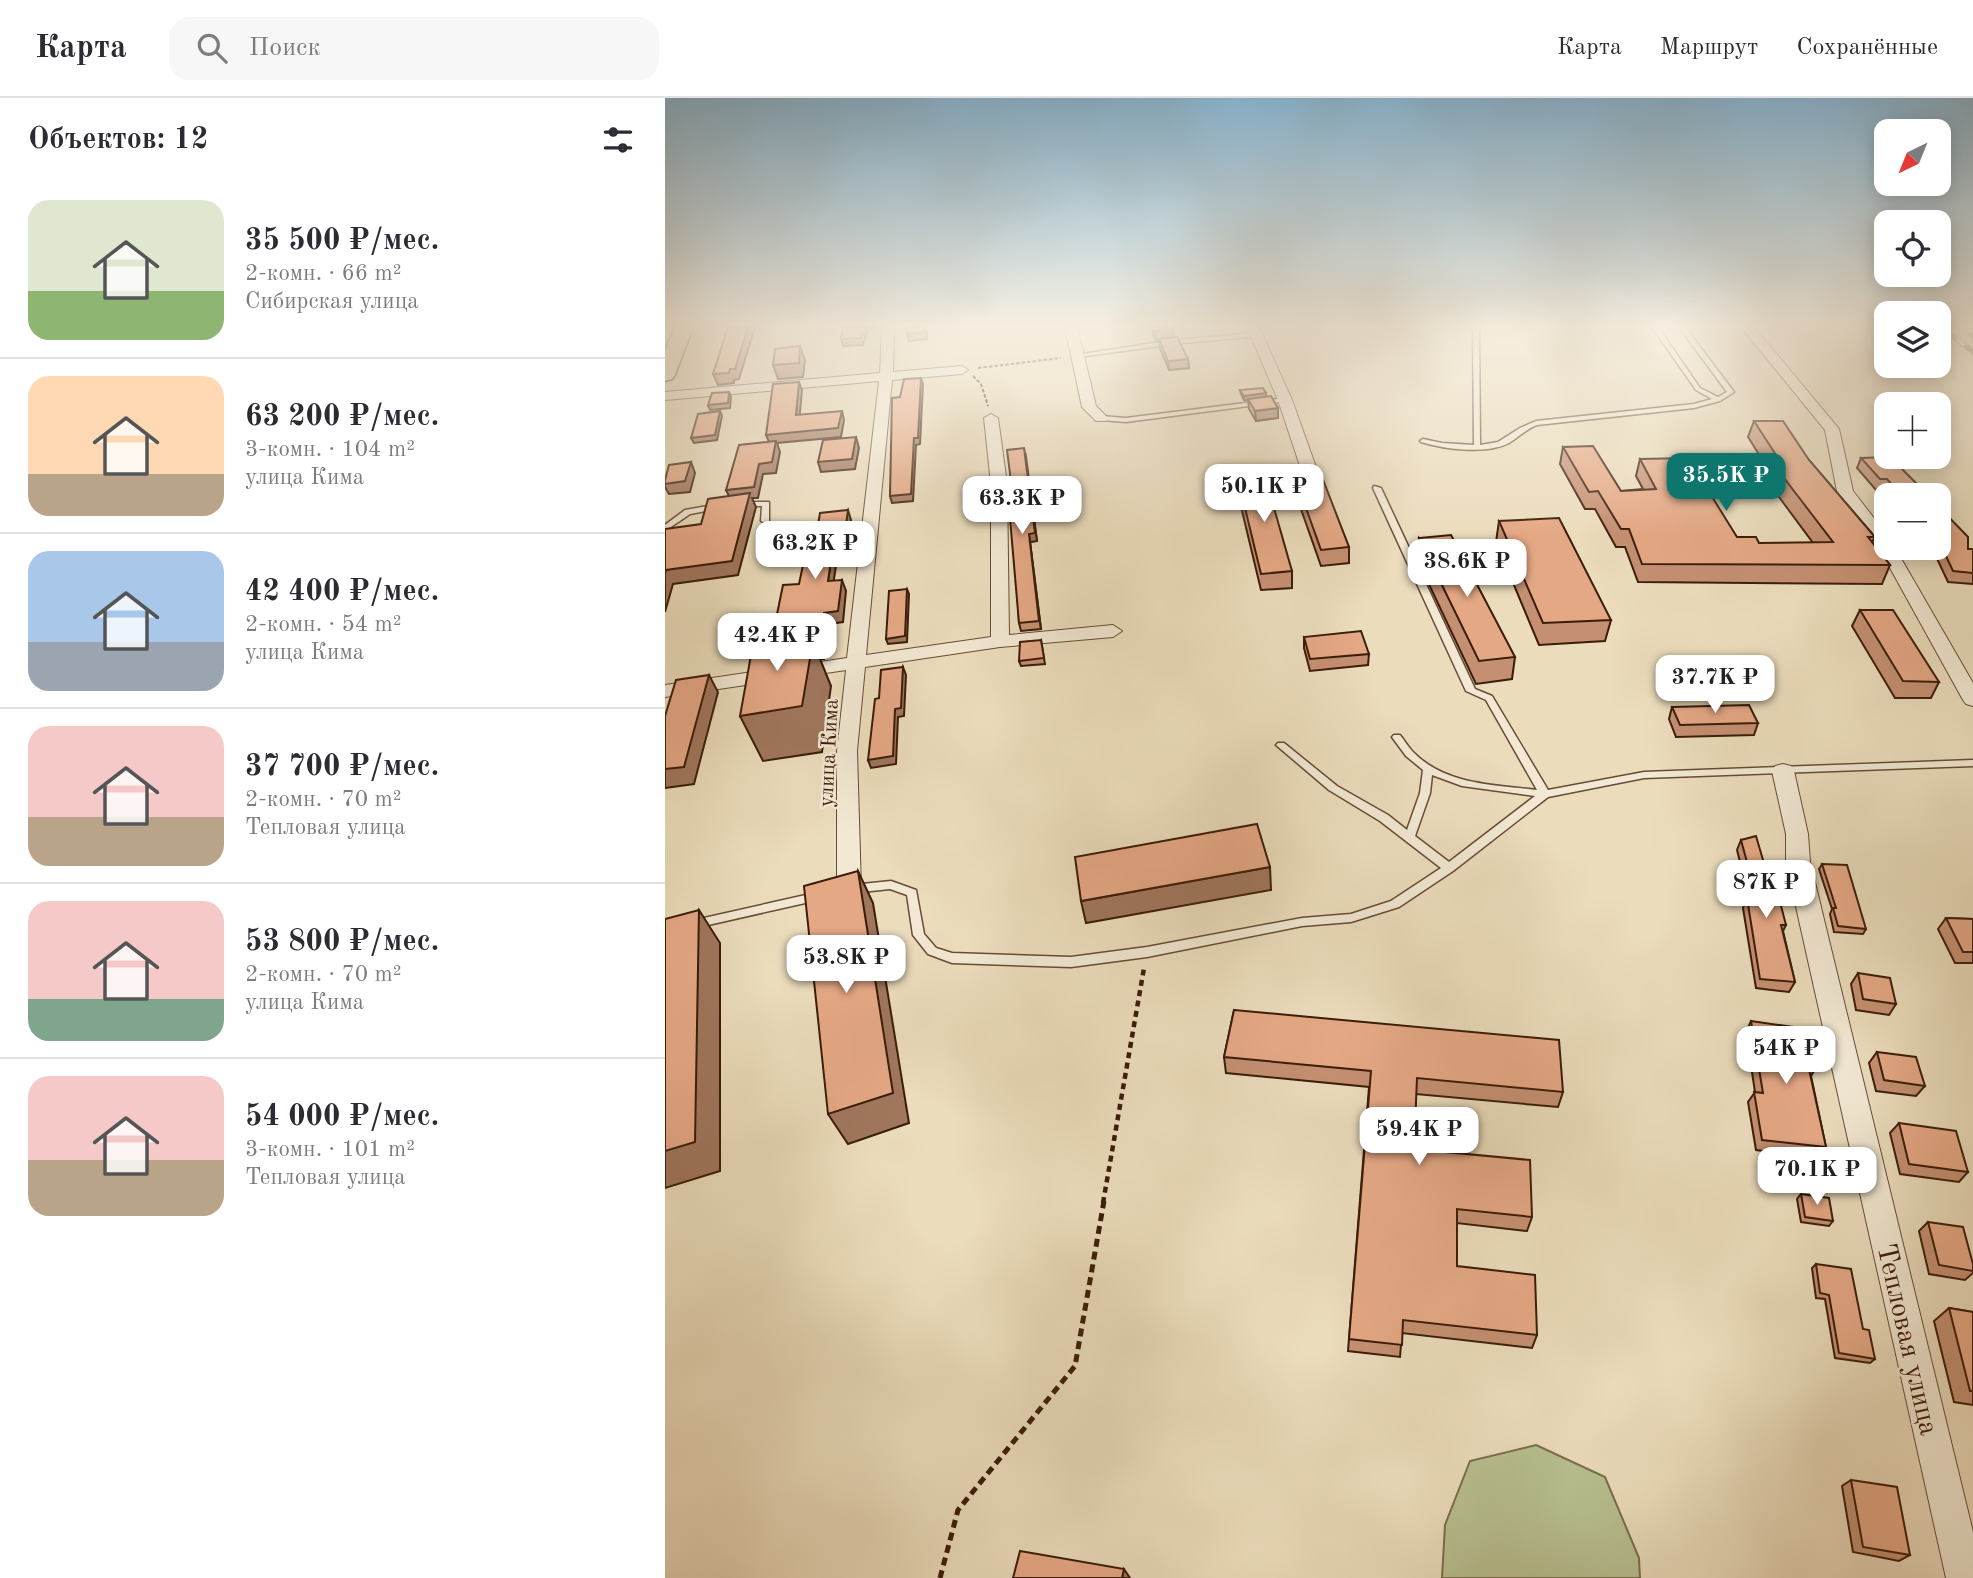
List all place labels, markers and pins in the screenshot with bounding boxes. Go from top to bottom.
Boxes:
pin: 35.5K ₽ [1661,454,1791,513]
pin: 50.1K ₽ [1199,464,1329,524]
pin: 63.3K ₽ [957,476,1087,536]
pin: 63.2K ₽ [750,522,880,581]
pin: 38.6K ₽ [1402,540,1532,599]
pin: 42.4K ₽ [712,614,842,673]
pin: 37.7K ₽ [1650,656,1780,715]
pin: 87K ₽ [1717,860,1815,920]
pin: 53.8K ₽ [781,936,911,995]
pin: 54K ₽ [1737,1026,1835,1086]
pin: 59.4K ₽ [1354,1108,1484,1167]
pin: 70.1K ₽ [1752,1148,1882,1207]

